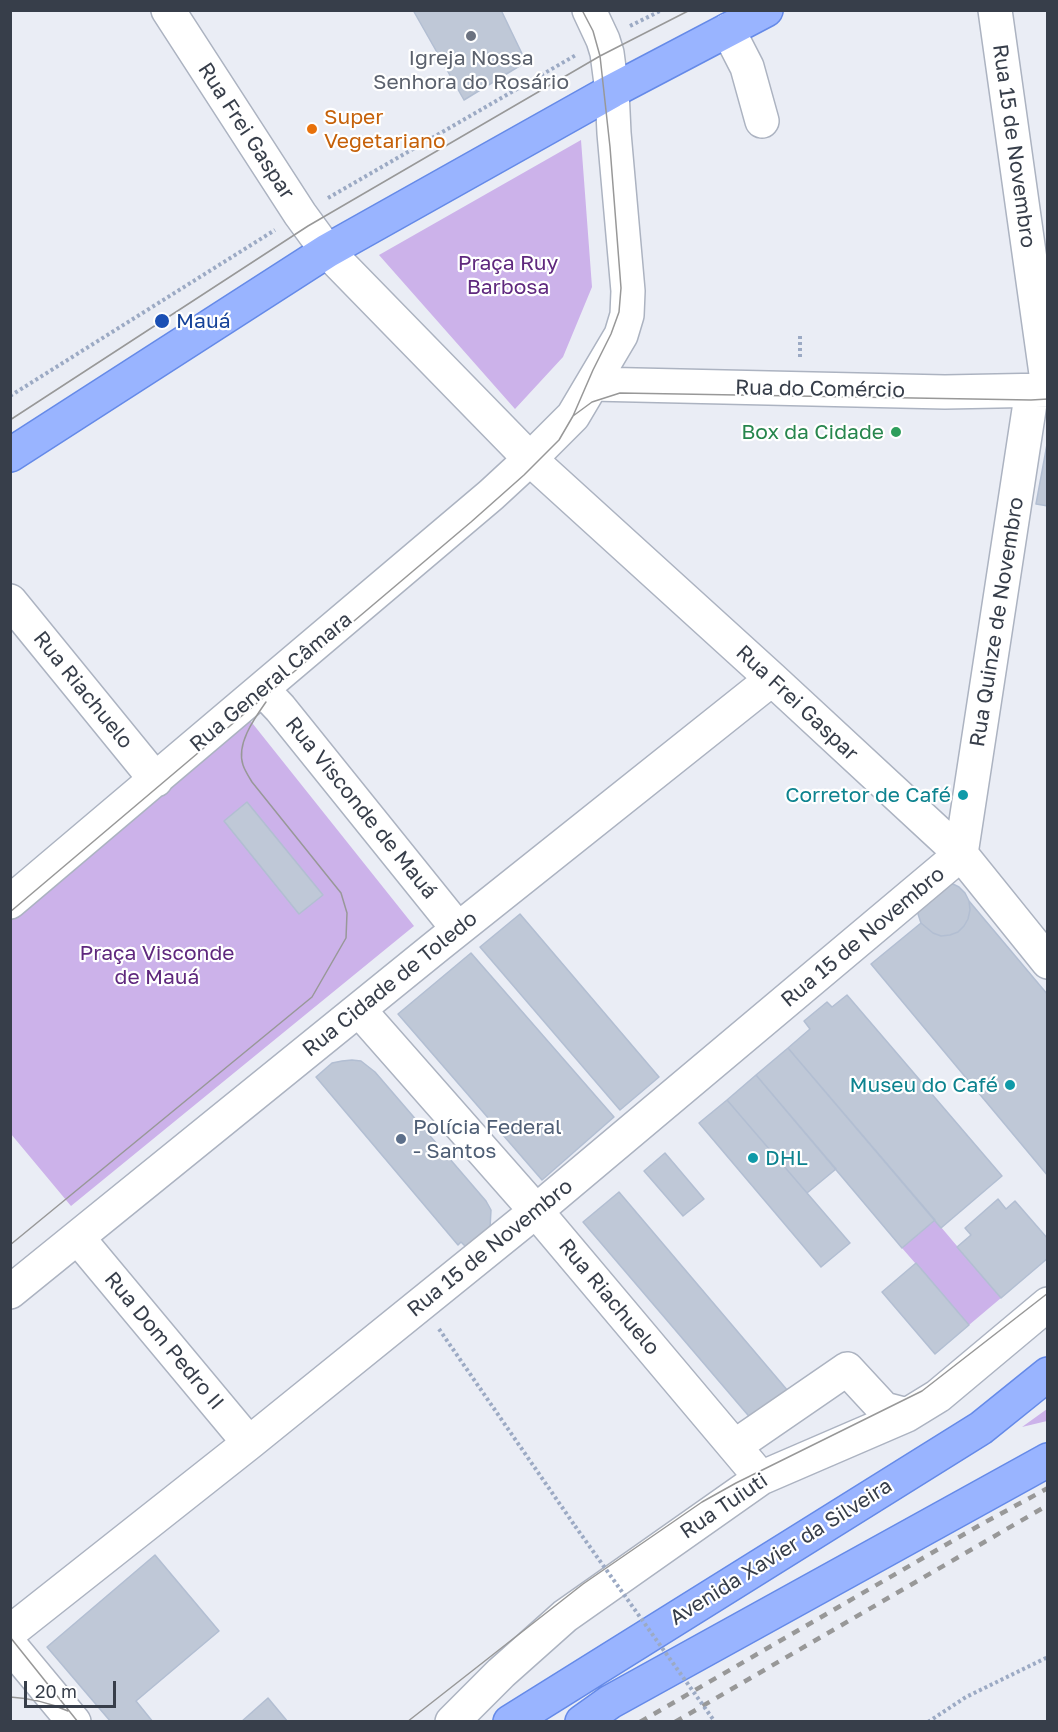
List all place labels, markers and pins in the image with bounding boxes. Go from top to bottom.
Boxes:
marker: Igreja Nossa Senhora do Rosário [464,29,478,43]
place label: Igreja Nossa Senhora do Rosário [373,45,569,95]
place label: Super Vegetariano [324,104,446,154]
marker: Super Vegetariano [305,122,319,136]
place label: Mauá [176,308,230,334]
marker: Mauá [153,312,171,330]
place label: Box da Cidade [741,419,884,445]
marker: Box da Cidade [889,425,903,439]
place label: Corretor de Café [785,782,951,808]
marker: Corretor de Café [956,788,970,802]
place label: Museu do Café [849,1072,998,1098]
marker: Museu do Café [1003,1078,1017,1092]
place label: Polícia Federal - Santos [413,1114,562,1164]
marker: Polícia Federal - Santos [394,1132,408,1146]
place label: DHL [765,1145,808,1171]
marker: DHL [746,1151,760,1165]

